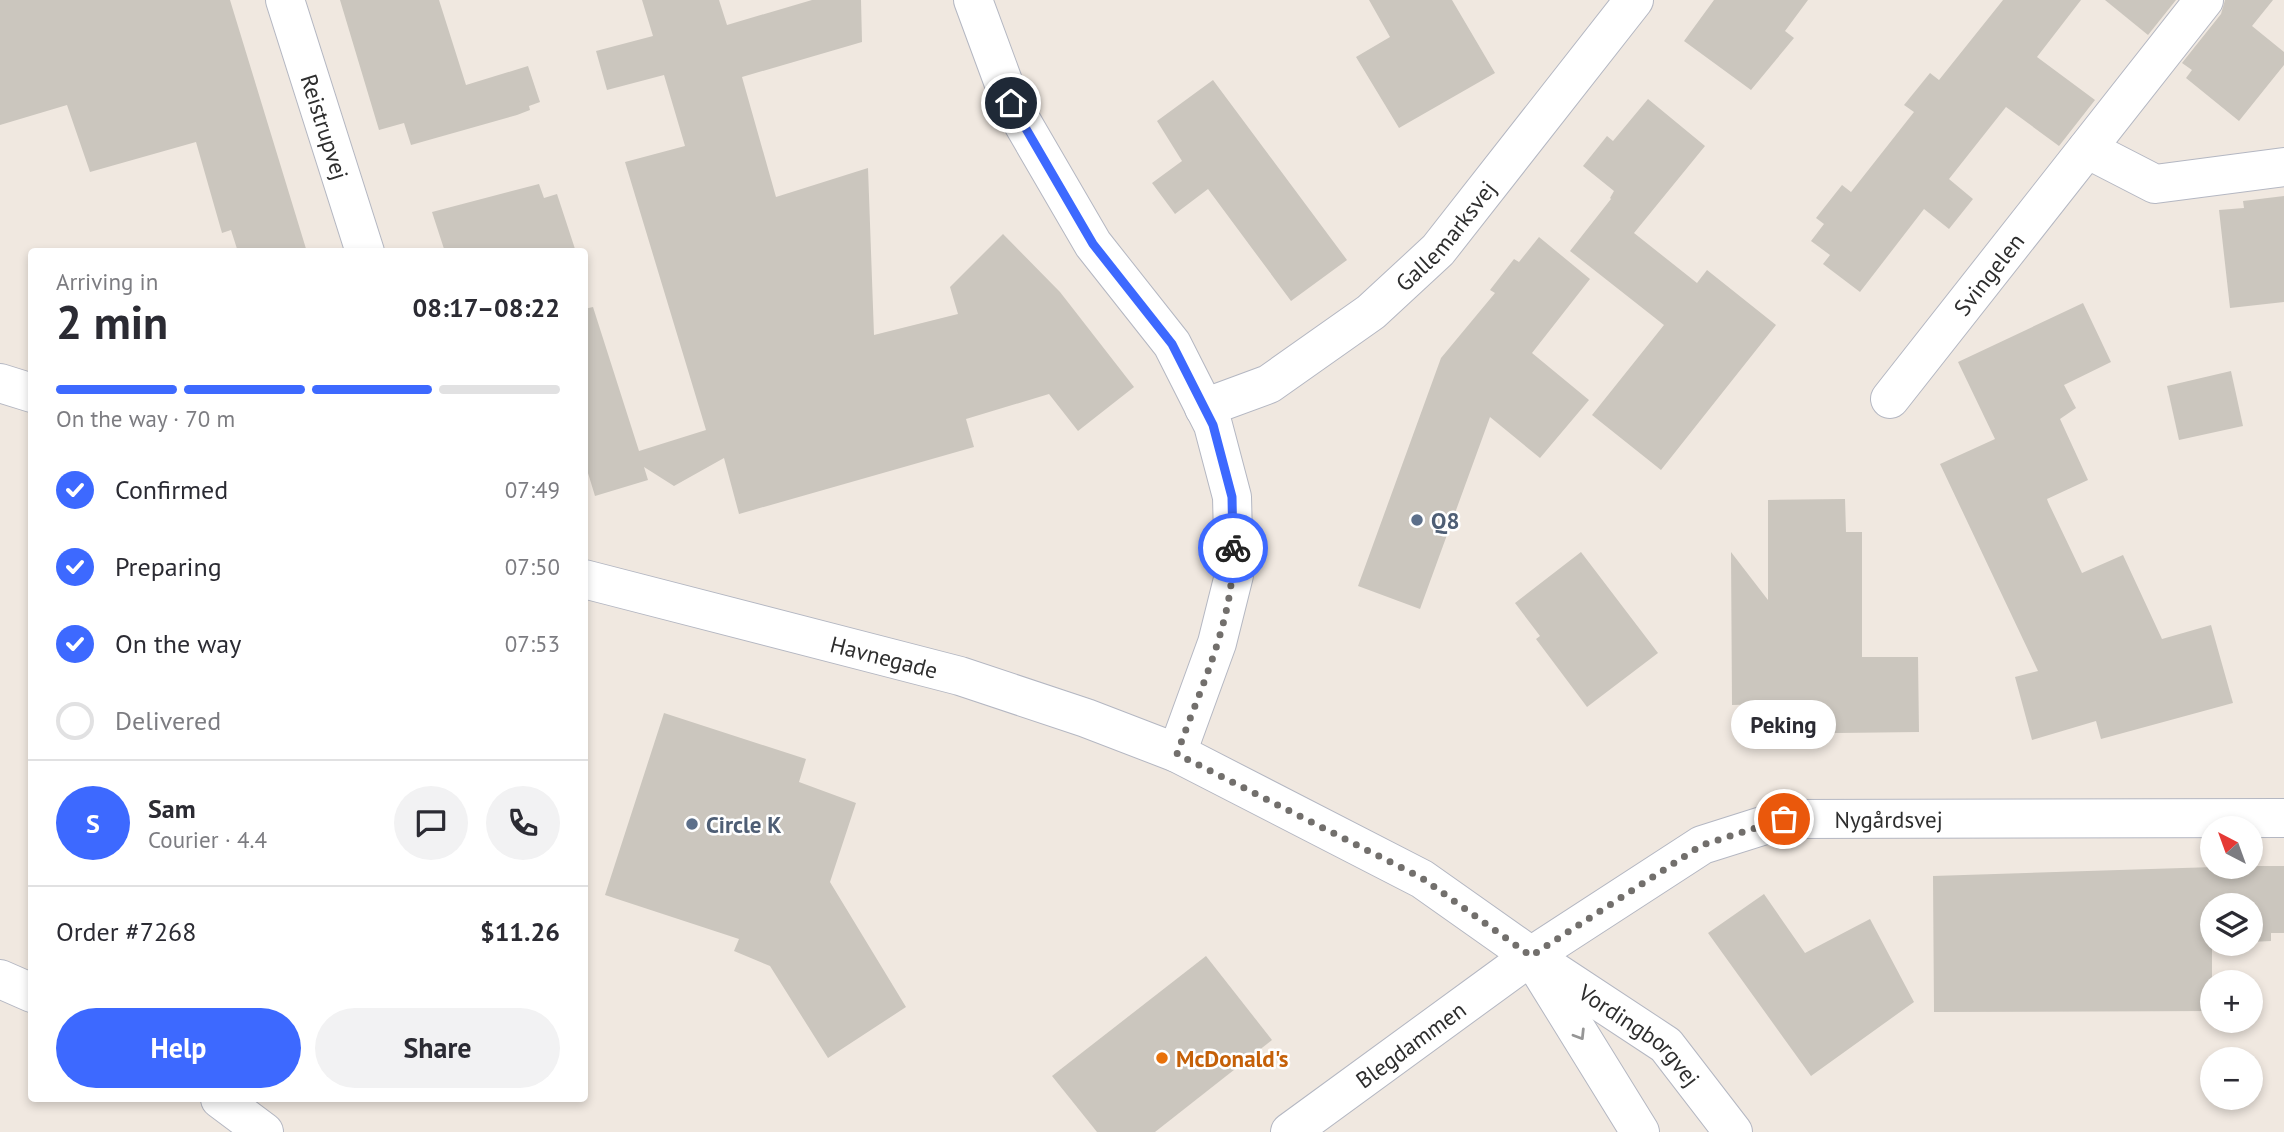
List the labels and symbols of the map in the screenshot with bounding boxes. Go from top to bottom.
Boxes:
street label: Reistrupvej [295,70,356,183]
pin [981,73,1041,133]
street label: Gallemarksvej [1389,175,1502,297]
street label: Svingelen [1947,227,2030,321]
place label: Q8 [1431,506,1459,535]
marker: Q8 [1409,512,1425,528]
courier [1198,513,1268,583]
street label: Havnegade [827,629,941,684]
callout: Peking [1732,700,1837,749]
pin [1754,789,1814,849]
street label: Nygårdsvej [1834,804,1943,833]
place label: Circle K [706,810,782,839]
marker: Circle K [684,816,700,832]
north arrow [2200,816,2263,878]
street label: Vordingborgvej [1573,977,1707,1092]
street label: Blegdammen [1350,994,1471,1094]
one-way arrow [1572,1028,1585,1041]
place label: McDonald's [1176,1044,1289,1073]
marker: McDonald's [1154,1050,1170,1066]

